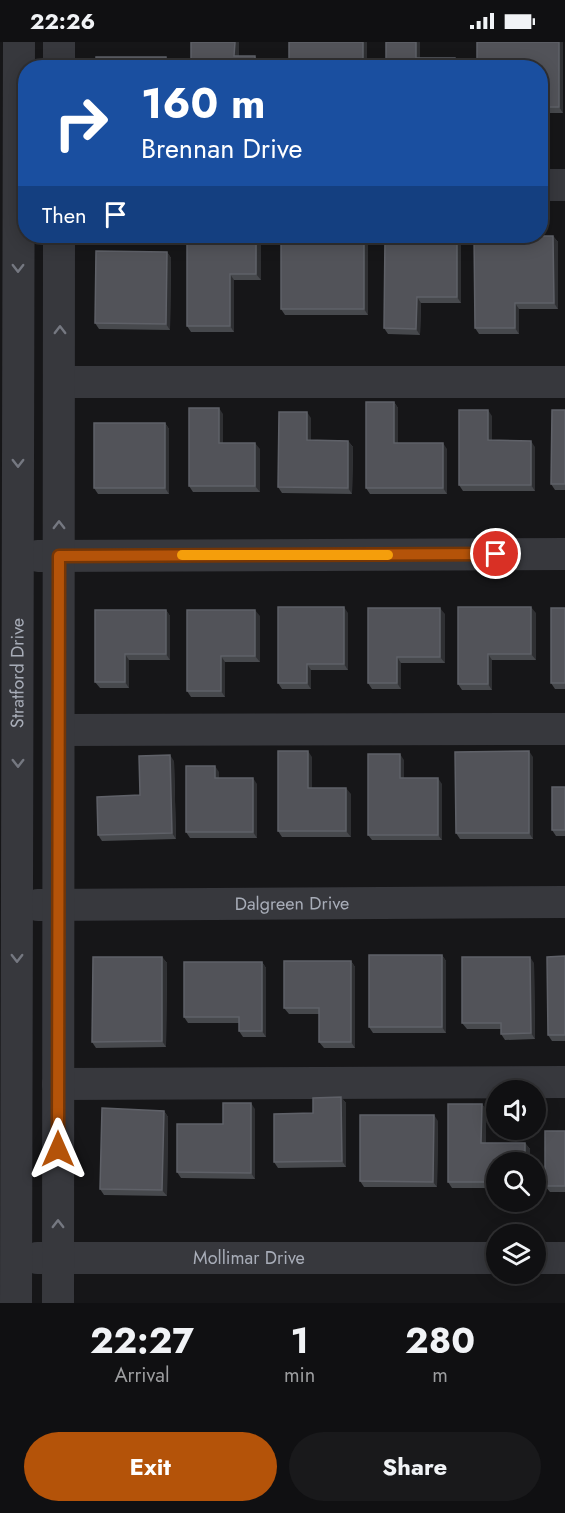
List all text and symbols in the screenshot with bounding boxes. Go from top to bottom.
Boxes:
text: 22:26 [30,5,95,37]
text: 160 m [141,73,265,134]
icon: right [42,84,120,162]
text: Brennan Drive [141,129,302,168]
icon: arrive [99,198,132,231]
text: Then [42,199,87,231]
one-way arrow [12,264,24,273]
one-way arrow [54,325,66,334]
one-way arrow [12,459,24,468]
one-way arrow [53,520,65,529]
pin [470,528,521,579]
icon: arrive [479,537,512,570]
street label: Stratford Drive [4,618,31,728]
one-way arrow [12,759,24,768]
street label: Dalgreen Drive [235,890,349,917]
one-way arrow [11,954,23,963]
map controls [486,1080,546,1284]
button: sound [486,1080,546,1140]
position arrow [26,1117,90,1181]
button: search [486,1152,546,1212]
one-way arrow [52,1219,64,1228]
button: layers [486,1224,546,1284]
street label: Mollimar Drive [193,1245,305,1271]
text: 22:27 [90,1314,194,1366]
text: 1 [290,1314,309,1366]
text: 280 [405,1314,475,1366]
text: Arrival [114,1361,170,1390]
text: min [284,1361,315,1390]
text: m [432,1361,448,1390]
button: Exit [24,1432,277,1501]
button: Share [289,1432,541,1501]

